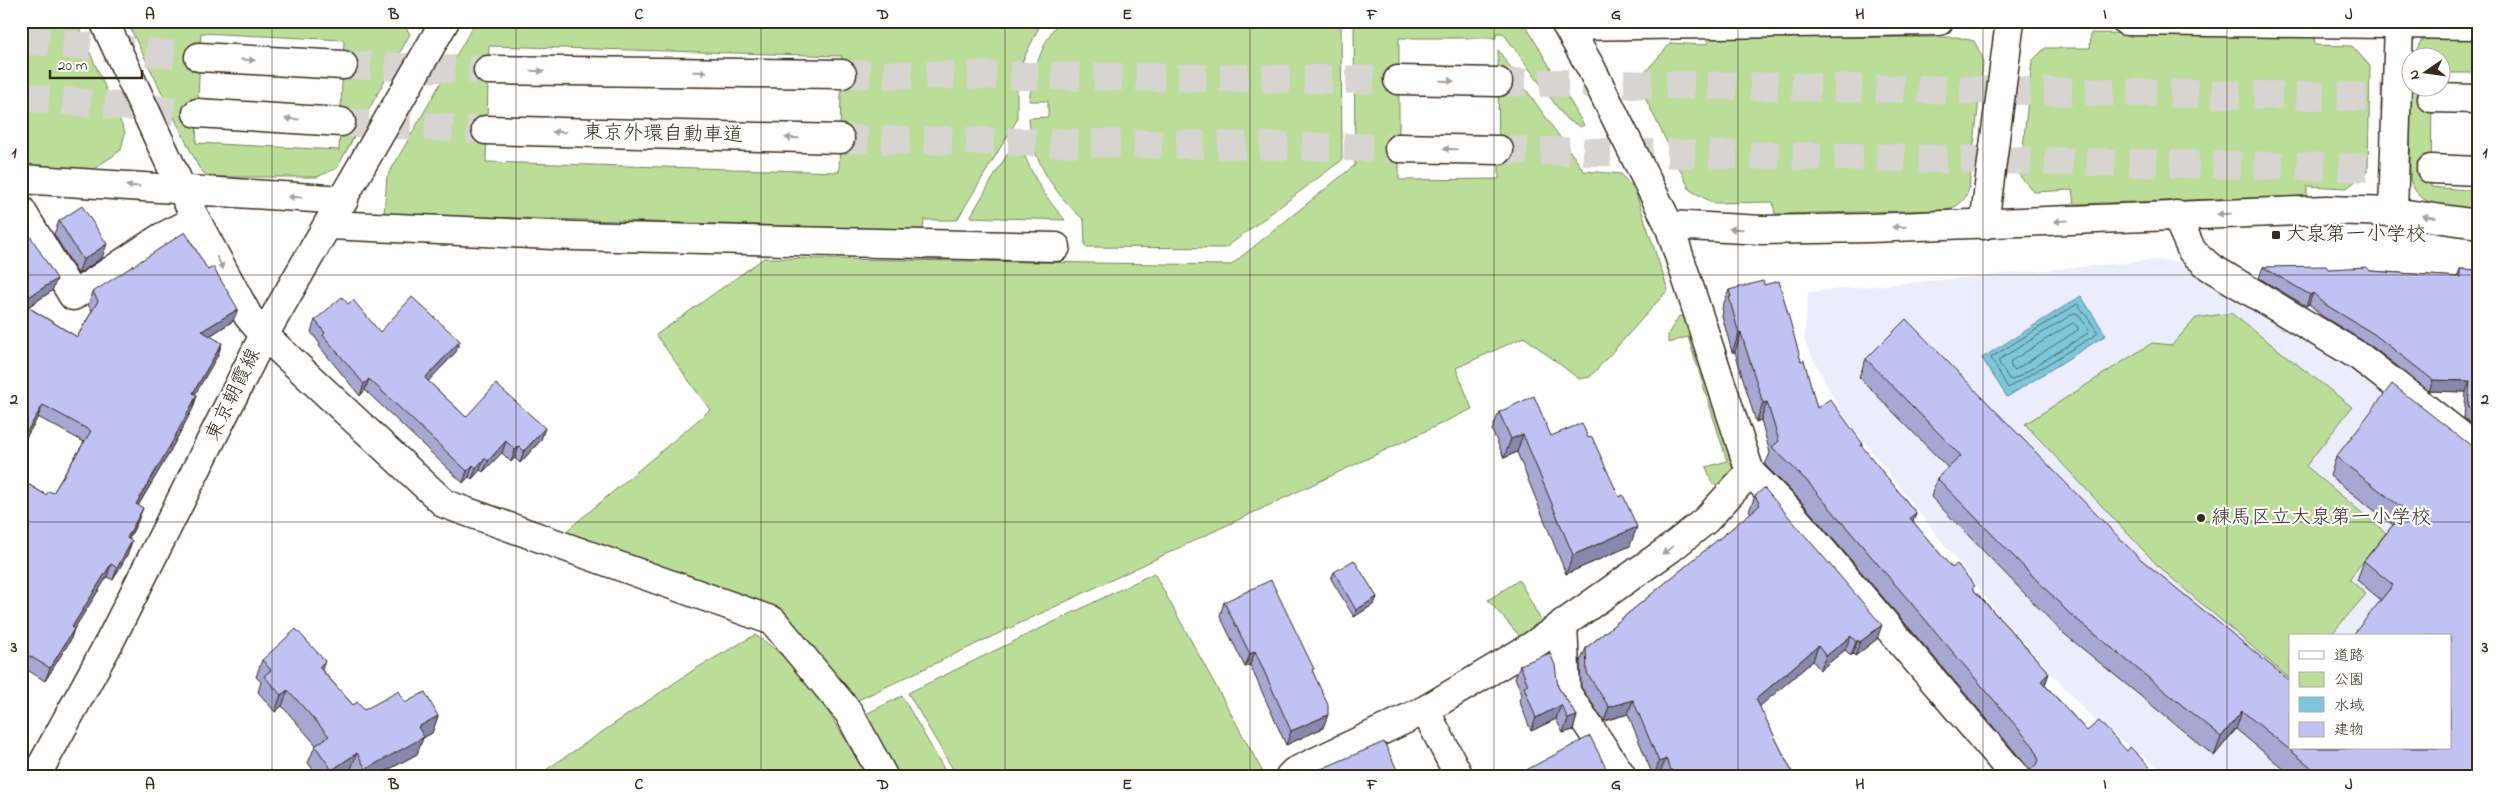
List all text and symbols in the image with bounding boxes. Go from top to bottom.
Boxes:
text: A [145,3,155,27]
text: B [388,3,400,27]
text: C [635,3,644,27]
text: D [876,3,889,27]
text: E [1122,3,1132,27]
text: F [1366,3,1378,27]
text: G [1611,3,1621,27]
text: H [1855,3,1865,27]
text: I [2103,3,2107,27]
text: J [2345,3,2353,27]
scale bar [50,48,142,80]
north arrow [2402,48,2452,98]
text: 20 m [58,55,88,77]
one-way arrow [240,56,256,64]
one-way arrow [529,67,545,75]
text: N [2404,68,2426,82]
one-way arrow [692,69,708,77]
one-way arrow [1439,77,1455,85]
one-way arrow [284,115,300,123]
street label: 東京外環自動車道 [583,119,743,151]
one-way arrow [551,128,567,136]
one-way arrow [783,134,799,142]
text: 1 [11,141,17,165]
text: 1 [2482,141,2488,165]
one-way arrow [1442,145,1458,153]
one-way arrow [125,182,141,190]
one-way arrow [287,192,303,200]
one-way arrow [2215,210,2231,218]
one-way arrow [2421,213,2437,221]
one-way arrow [2053,217,2069,225]
place label: 大泉第一小学校 [2286,221,2426,250]
one-way arrow [1728,224,1744,232]
one-way arrow [1891,224,1907,232]
marker: 大泉第一小学校 [2270,229,2282,241]
one-way arrow [215,256,224,270]
street label: 東京朝霞線 [199,344,269,446]
text: 2 [9,388,18,412]
text: 2 [2480,388,2489,412]
place label: 練馬区立大泉第一小学校 [2211,504,2431,533]
marker: 練馬区立大泉第一小学校 [2195,512,2207,524]
one-way arrow [1661,545,1675,555]
legend [2289,634,2452,750]
text: 3 [10,636,18,660]
text: 3 [2481,636,2489,660]
text: 道路 [2334,645,2364,667]
text: 公園 [2334,669,2364,691]
text: 水域 [2334,695,2364,717]
text: 建物 [2334,719,2364,741]
text: A [145,773,155,797]
text: B [388,773,400,797]
text: C [635,773,644,797]
text: D [876,773,889,797]
text: E [1122,773,1132,797]
text: F [1366,773,1378,797]
text: G [1611,773,1621,797]
text: H [1855,773,1865,797]
text: I [2103,773,2107,797]
text: J [2345,773,2353,797]

